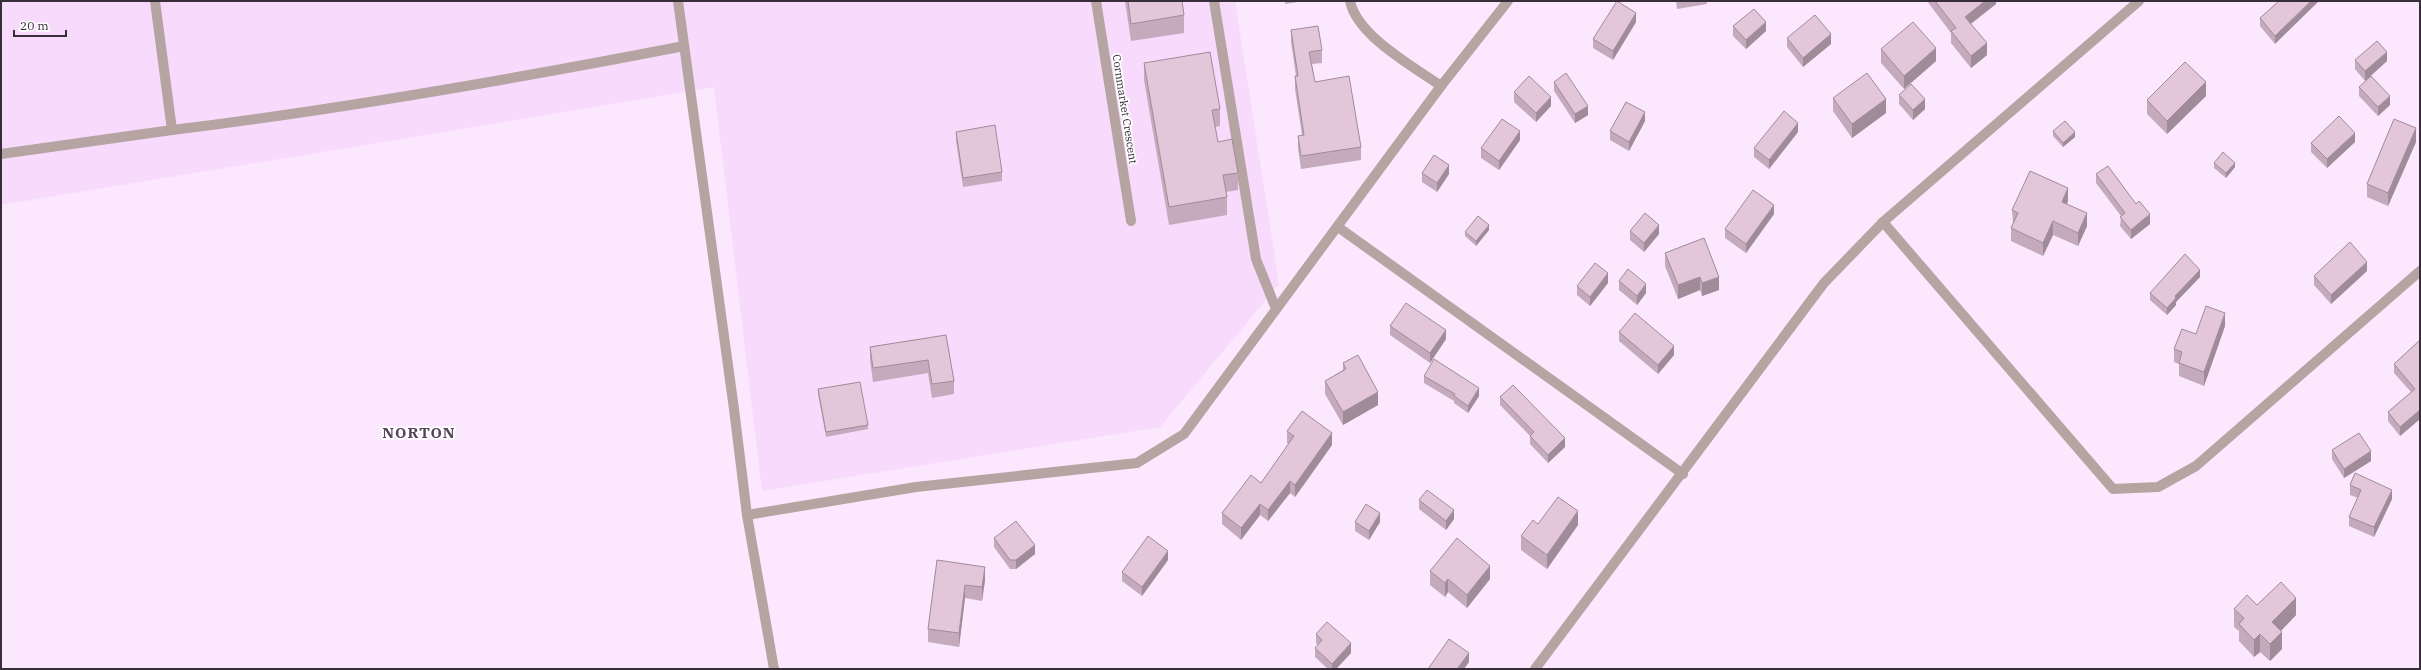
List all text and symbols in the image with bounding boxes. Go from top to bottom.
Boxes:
scale bar [14,12,66,38]
text: 20 m [20,18,49,33]
street label: Cornmarket Crescent [1109,53,1141,165]
district label: NORTON [382,423,456,442]

